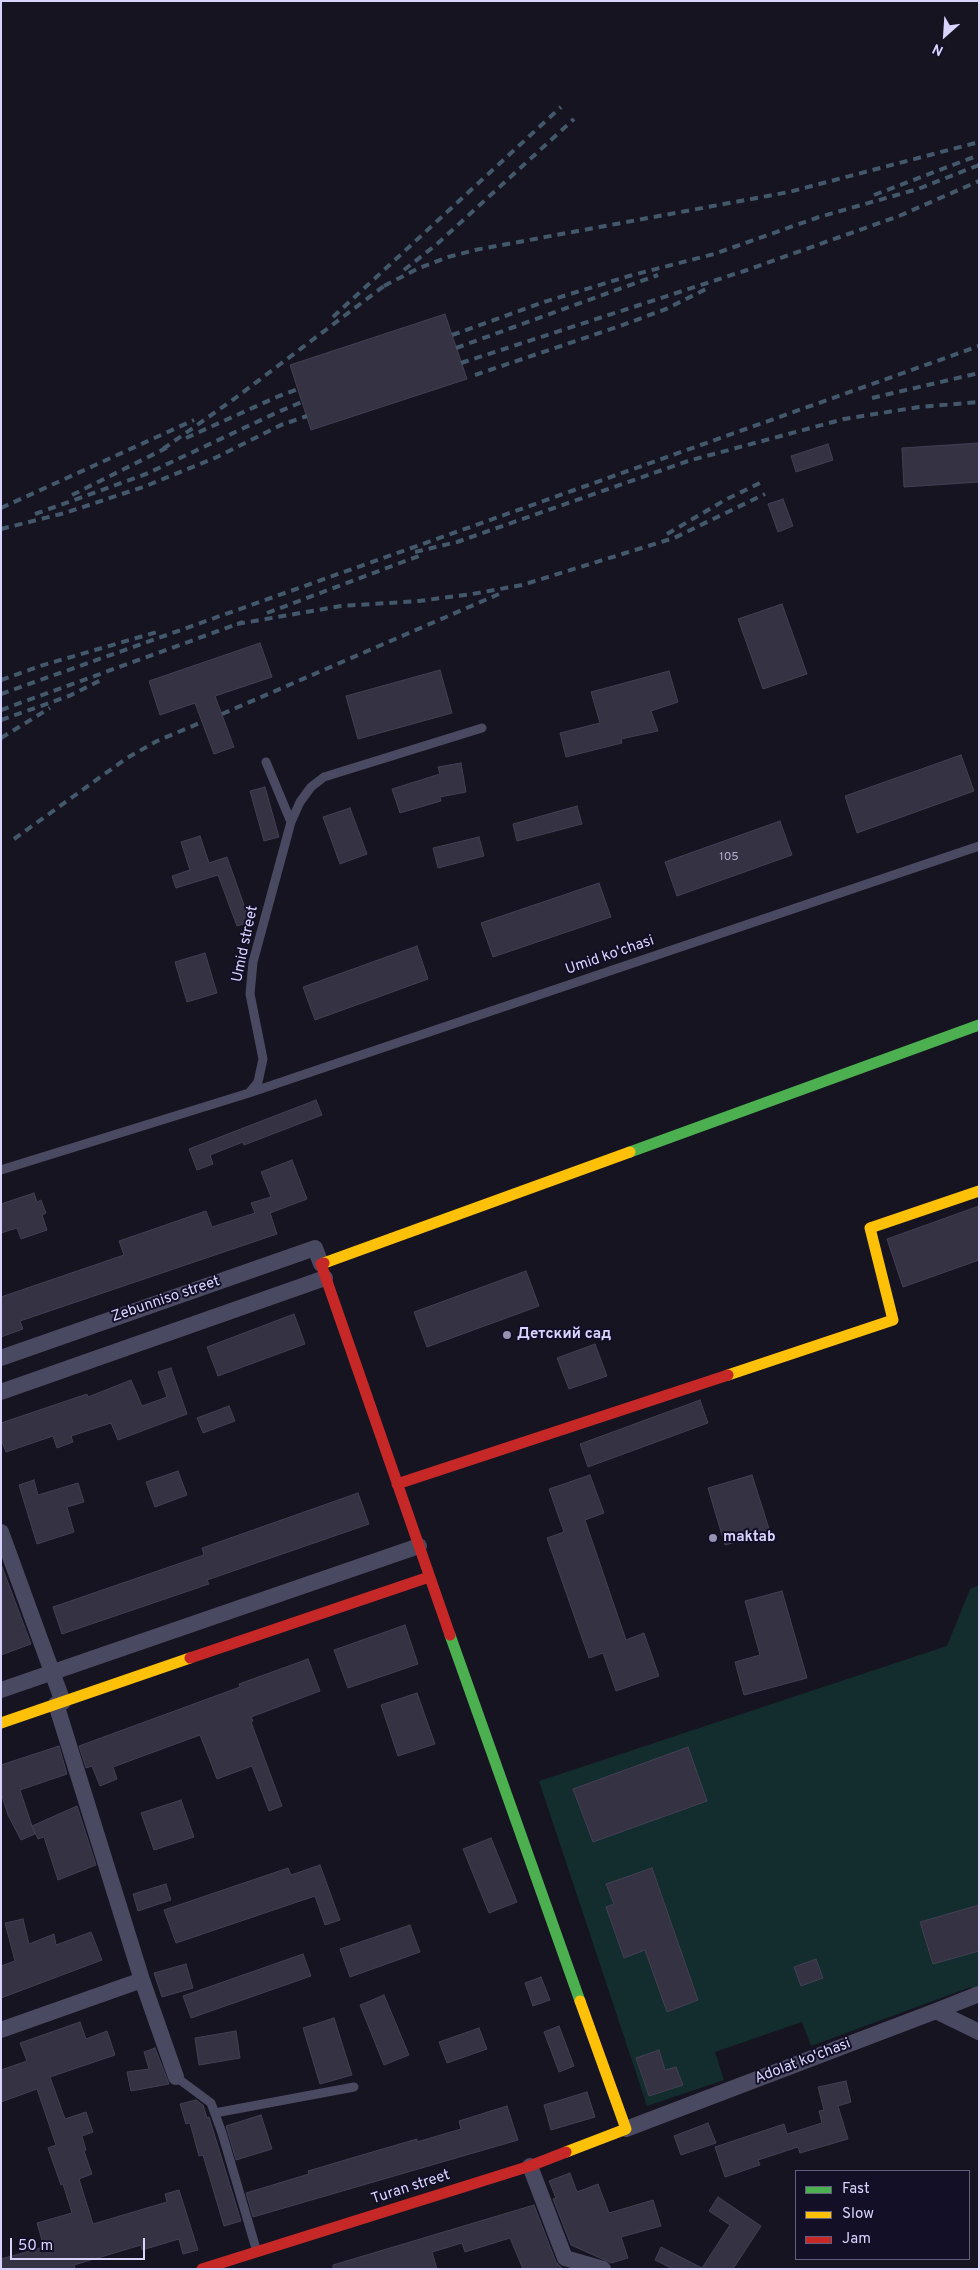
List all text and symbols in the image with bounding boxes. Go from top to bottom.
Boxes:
north arrow [920,10,970,60]
text: N [930,39,946,59]
house number: 105 [719,851,739,865]
street label: Umid street [229,904,263,984]
street label: Umid ko'chasi [563,932,657,980]
street label: Zebunniso street [109,1273,223,1327]
place label: Детский сад [517,1326,611,1344]
marker: Детский сад [501,1329,513,1341]
place label: maktab [723,1529,776,1547]
marker: maktab [707,1532,719,1544]
street label: Adolat ko'chasi [752,2035,854,2089]
street label: Turan street [369,2167,453,2209]
legend [795,2170,970,2260]
text: Fast [842,2180,870,2199]
text: Slow [842,2205,874,2224]
scale bar [12,2228,148,2260]
text: Jam [842,2230,871,2249]
text: 50 m [18,2237,53,2256]

